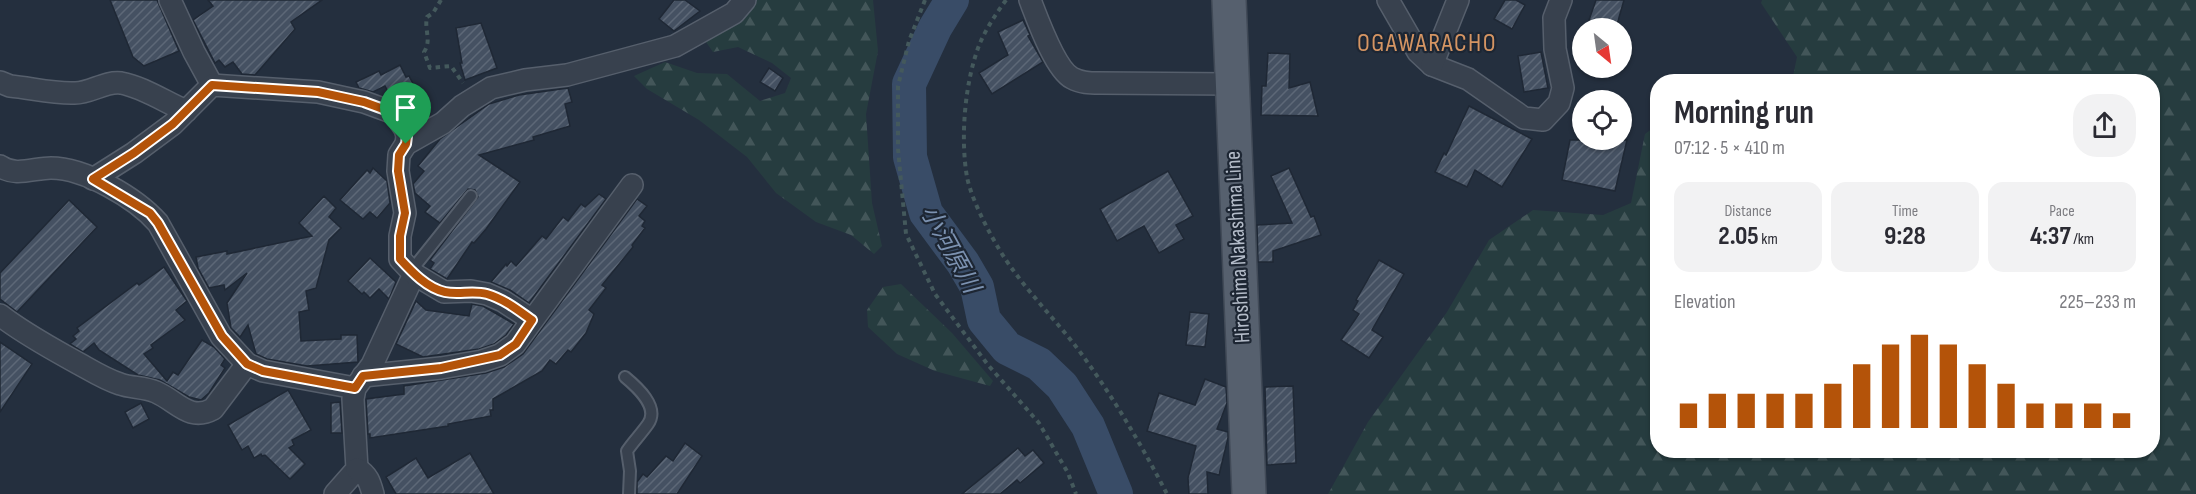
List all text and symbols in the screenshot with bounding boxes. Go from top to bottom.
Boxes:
north arrow [1572,18,1632,78]
map controls [1572,18,1632,150]
district label: OGAWARACHO [1357,28,1497,59]
pin [380,82,431,144]
button: locate [1572,90,1632,150]
icon: arrive [389,91,422,124]
text: Morning run [1674,93,1814,133]
button: share [2073,94,2136,157]
text: 07:12 · 5 × 410 m [1674,136,1785,160]
street label: Hiroshima Nakashima Line [1219,150,1257,344]
water label: 小河原川 [914,200,987,301]
text: Distance [1724,202,1772,221]
text: Time [1892,202,1918,221]
text: Pace [2049,202,2075,221]
text: 2.05 [1718,221,1759,252]
text: 9:28 [1884,221,1926,252]
text: 4:37 [2030,221,2071,252]
text: km [1759,230,1778,249]
text: /km [2071,230,2094,249]
text: Elevation [1674,290,1736,314]
text: 225–233 m [2059,290,2136,314]

